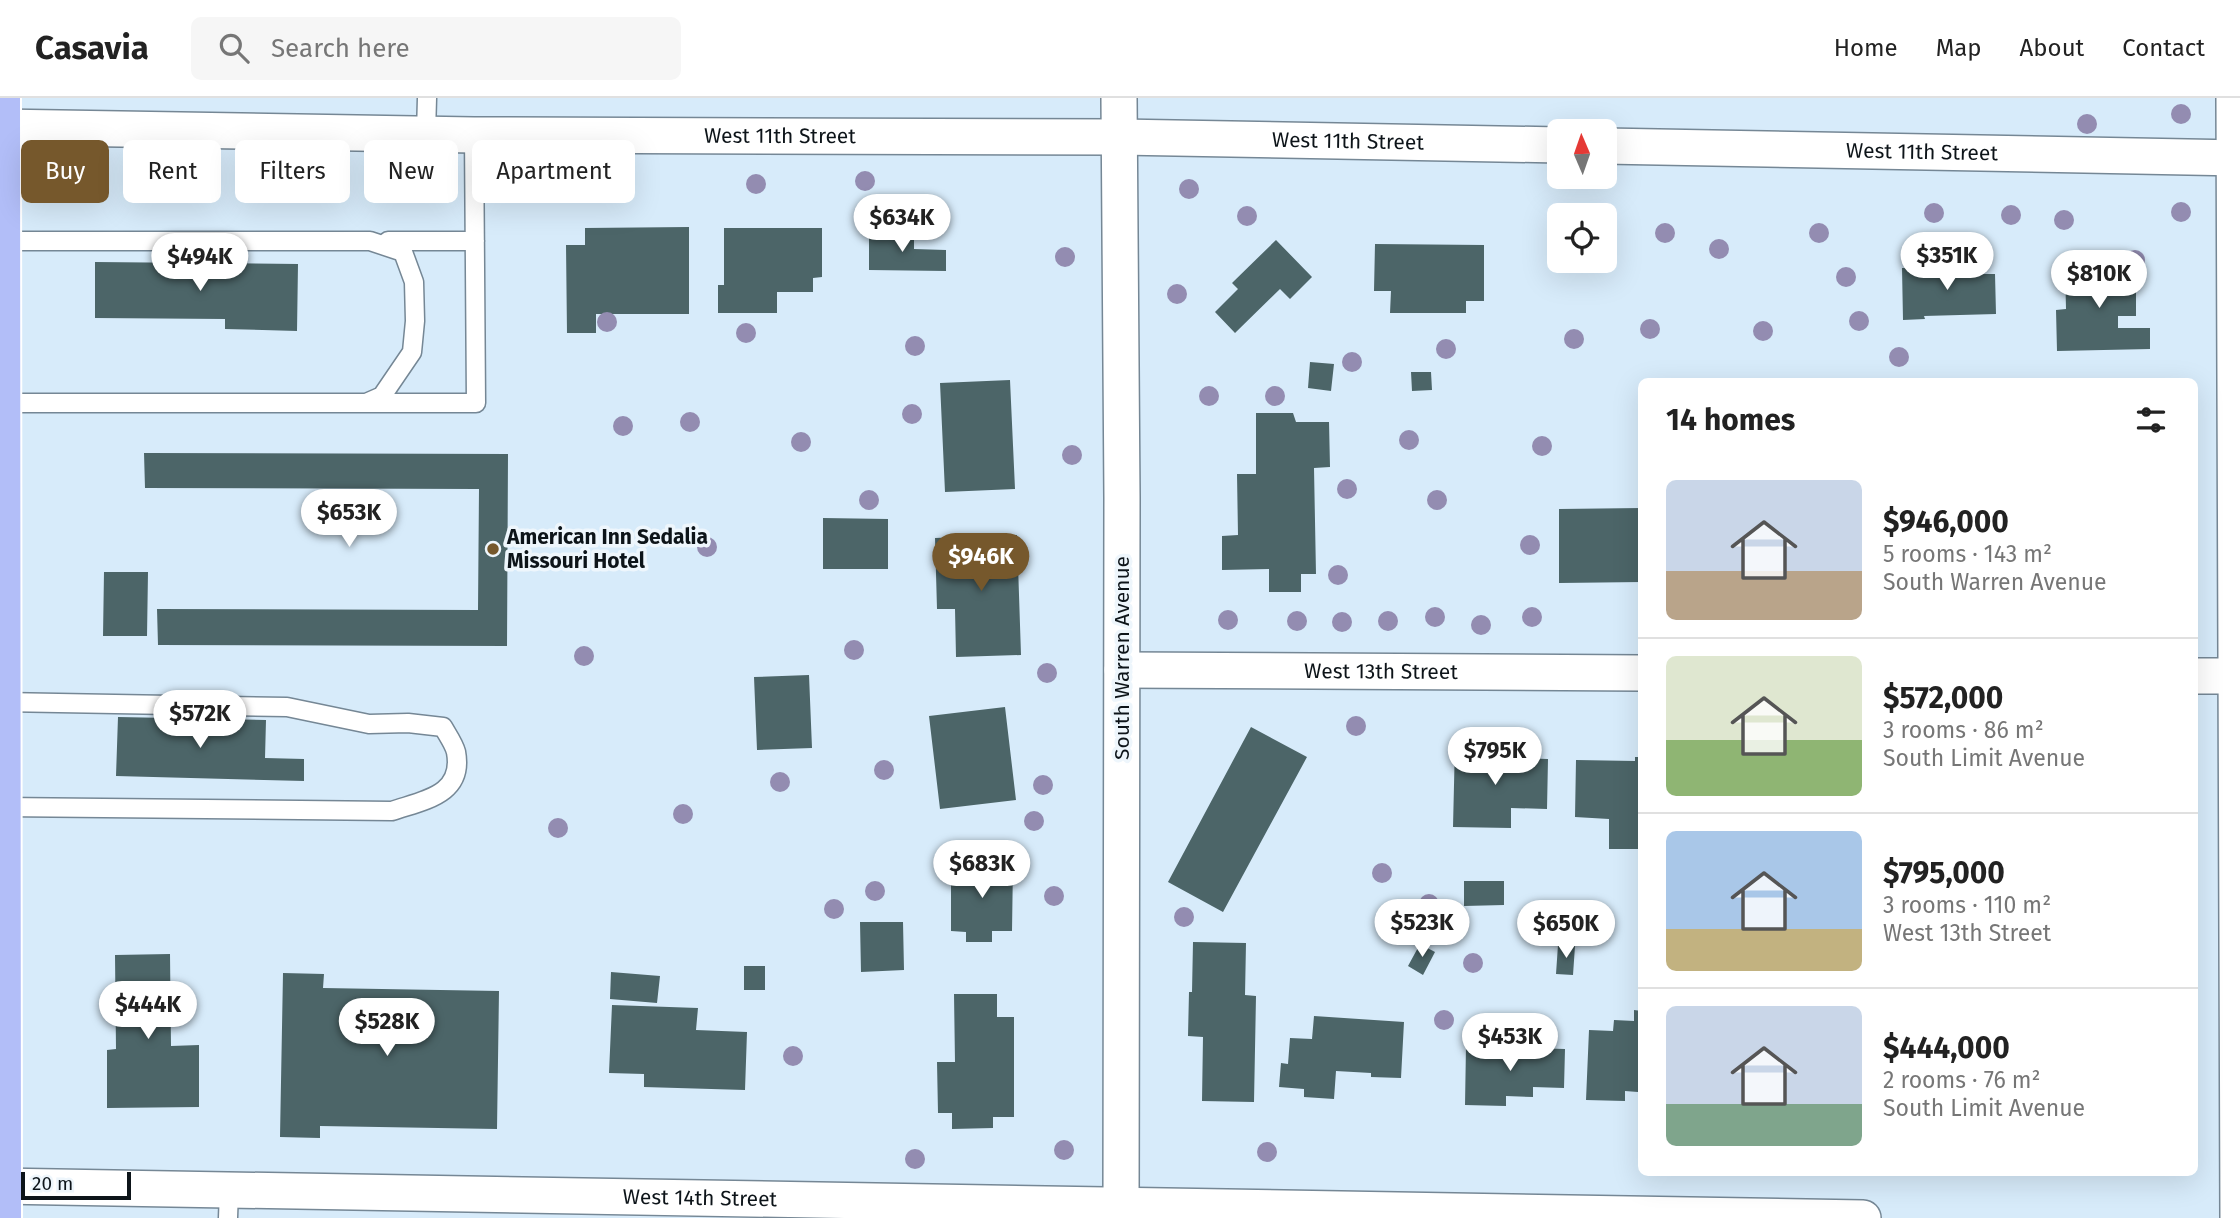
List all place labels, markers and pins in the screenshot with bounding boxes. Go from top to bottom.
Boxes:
pin: $634K [853,194,951,254]
pin: $351K [1898,232,1996,292]
pin: $494K [151,234,249,293]
pin: $810K [2050,250,2148,310]
pin: $653K [300,490,398,549]
place label: American Inn Sedalia Missouri Hotel [506,524,708,574]
pin: $946K [932,533,1030,593]
marker: American Inn Sedalia Missouri Hotel [485,541,501,557]
pin: $572K [151,690,249,750]
pin: $795K [1446,728,1544,787]
pin: $683K [933,840,1031,900]
pin: $523K [1373,900,1471,959]
pin: $650K [1517,900,1615,960]
pin: $444K [99,982,197,1041]
pin: $528K [338,998,436,1058]
pin: $453K [1461,1014,1559,1073]

